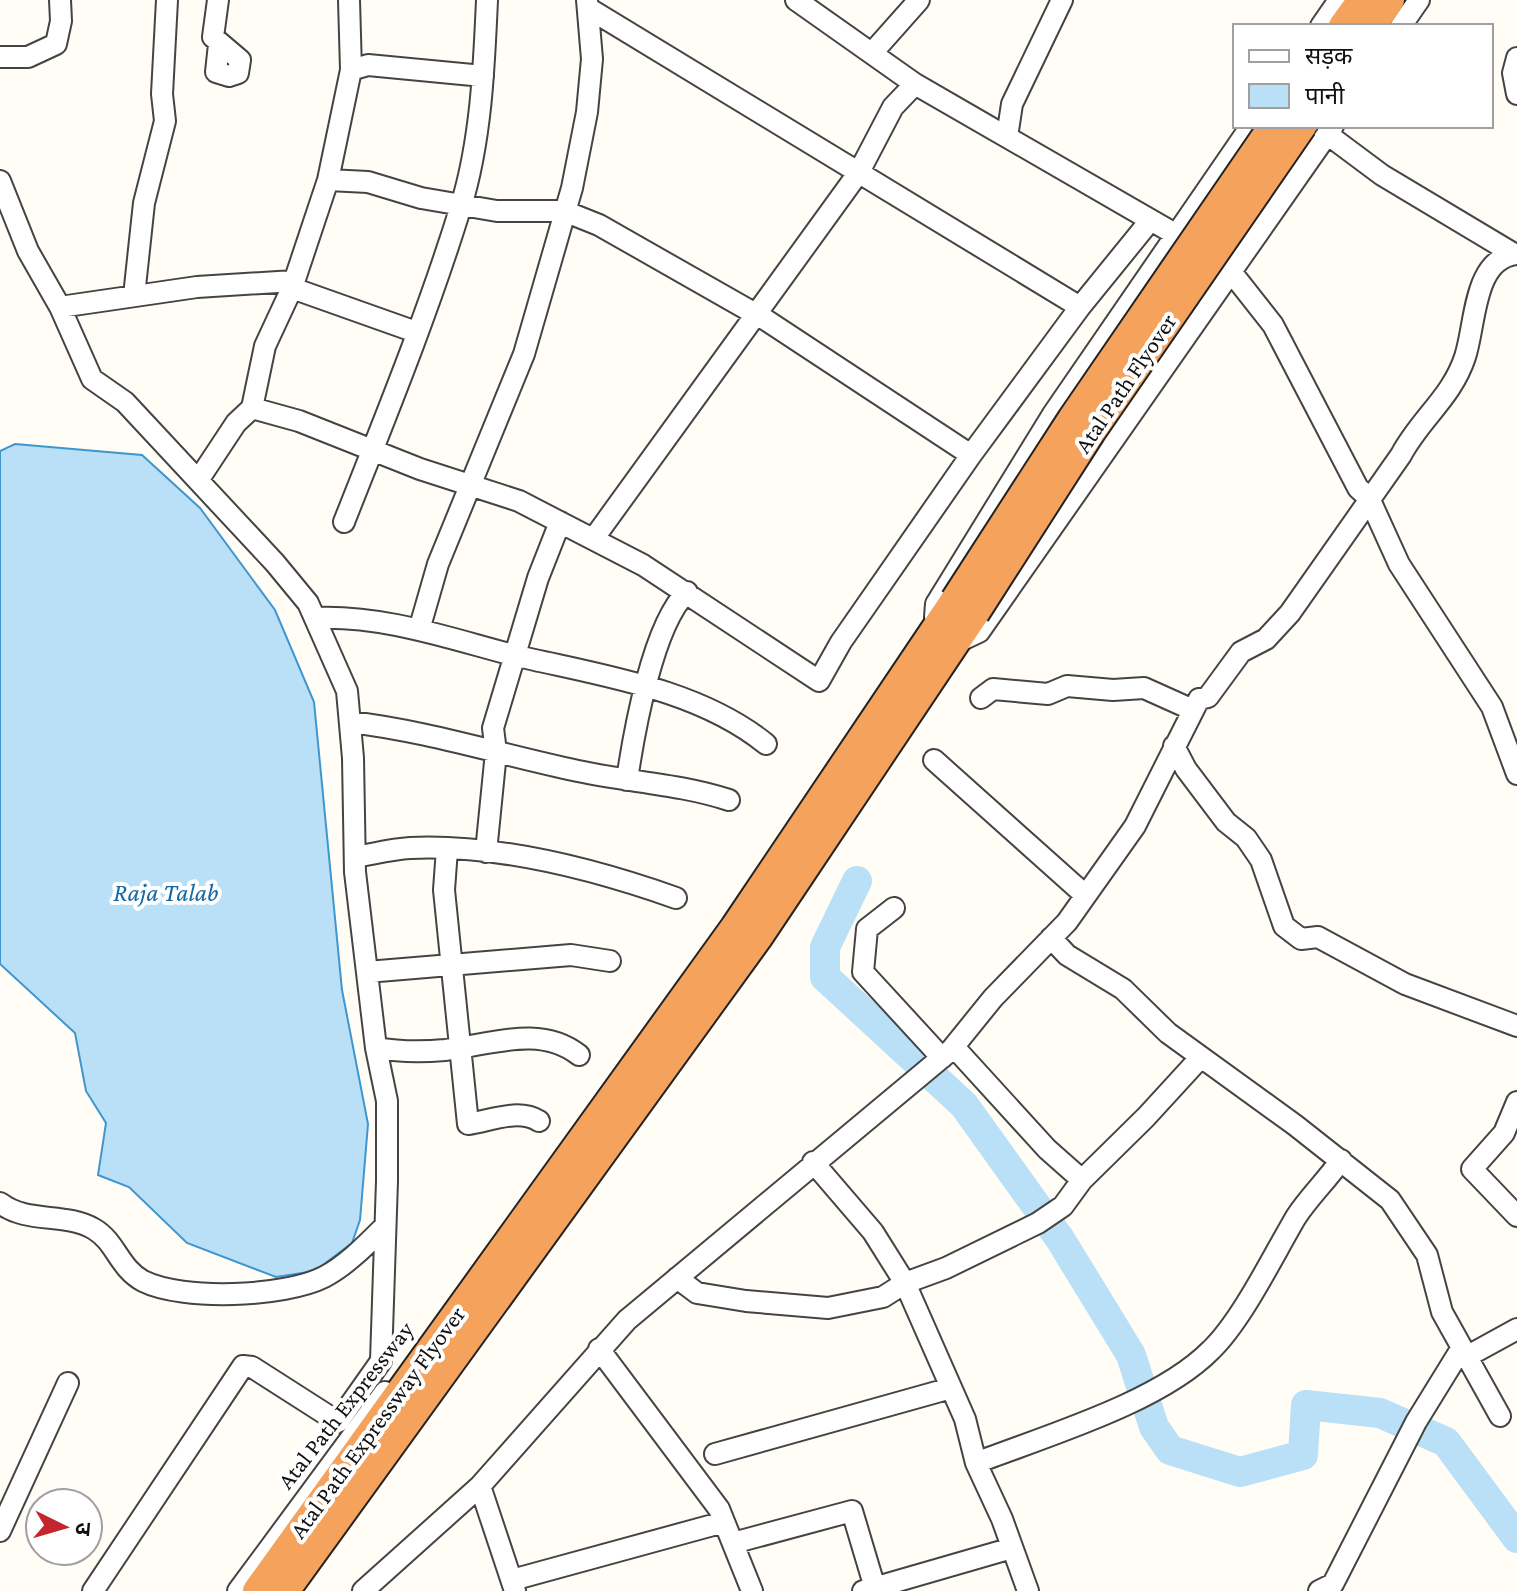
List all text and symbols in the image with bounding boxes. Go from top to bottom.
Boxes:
legend [1233,24,1493,128]
text: सड़क [1305,42,1353,69]
text: पानी [1305,82,1345,109]
street label: Atal Path Flyover [1068,308,1182,458]
water label: Raja Talab [113,878,219,907]
street label: Atal Path Expressway Flyover [284,1300,470,1543]
street label: Atal Path Expressway [271,1315,419,1494]
north arrow [24,1487,104,1567]
text: उ [70,1521,96,1537]

